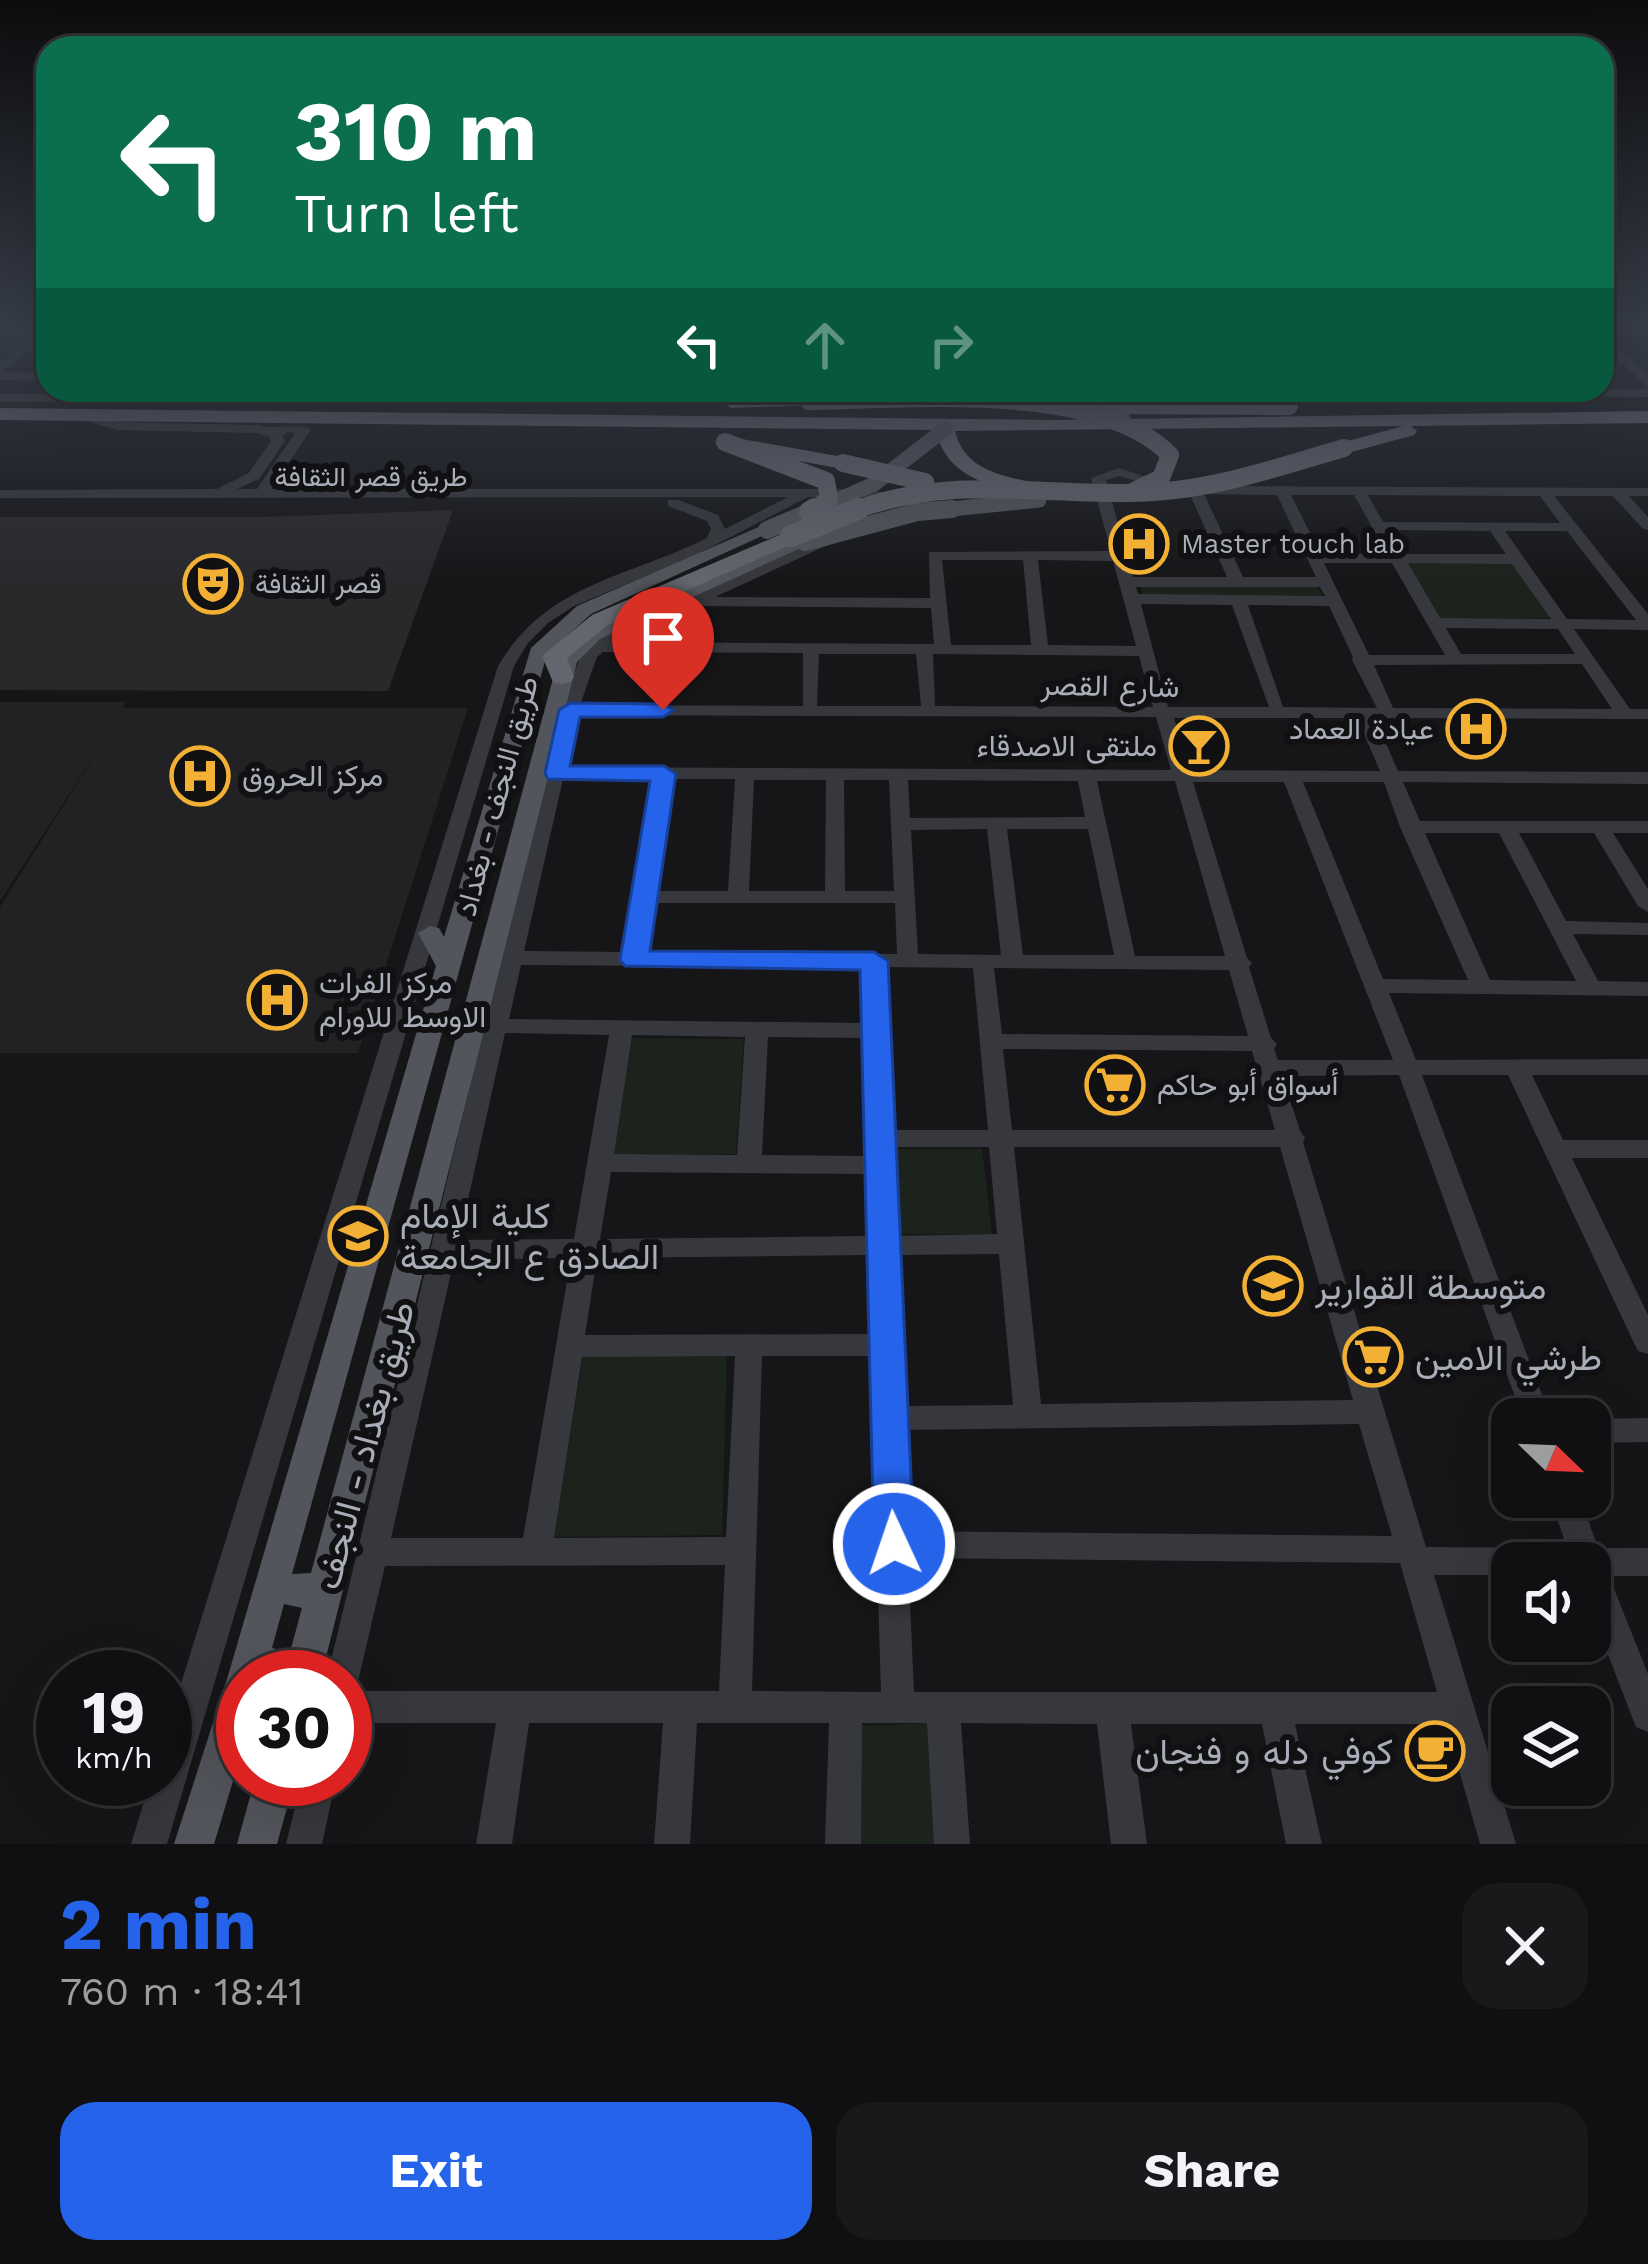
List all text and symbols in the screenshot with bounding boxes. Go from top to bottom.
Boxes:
text: 310 m [294,82,537,180]
icon: left [96,84,252,240]
text: Turn left [294,182,519,245]
icon: left [666,312,732,378]
icon: ahead [792,312,858,378]
icon: right [918,312,984,378]
street label: طريق قصر الثقافة [275,461,467,494]
hospital icon: Master touch lab [1108,513,1170,575]
place label: Master touch lab [1181,528,1405,560]
theatre icon: قصر الثقافة [182,553,244,615]
place label: قصر الثقافة [255,568,381,601]
pin [612,587,714,710]
icon: arrive [630,605,696,671]
street label: شارع القصر [1039,667,1180,707]
street label: طريق النجف - بغداد [448,672,546,920]
hospital icon: عيادة العماد [1445,698,1507,760]
place label: عيادة العماد [1289,711,1434,746]
bar icon: ملتقى الاصدقاء [1168,715,1230,777]
place label: ملتقى الاصدقاء [977,728,1157,764]
hospital icon: مركز الحروق [169,745,231,807]
place label: مركز الحروق [242,758,383,794]
place label: مركز الفرات الاوسط للاورام [319,965,486,1036]
hospital icon: مركز الفرات الاوسط للاورام [246,969,308,1031]
supermarket icon: أسواق أبو حاكم [1084,1054,1146,1116]
place label: أسواق أبو حاكم [1157,1067,1339,1104]
place label: كلية الإمام الصادق ع الجامعة [400,1195,659,1281]
school or university icon: كلية الإمام الصادق ع الجامعة [327,1205,389,1267]
school or university icon: متوسطة القوارير [1242,1255,1304,1317]
place label: متوسطة القوارير [1314,1266,1546,1309]
street label: طريق بغداد - النجف [306,1297,425,1594]
supermarket icon: طرشي الامين [1342,1326,1404,1388]
place label: طرشي الامين [1415,1337,1602,1387]
north arrow [1491,1398,1611,1518]
map controls [1491,1398,1611,1806]
position arrow [831,1481,957,1607]
button: sound [1491,1542,1611,1662]
speed limit sign: 30 [216,1650,372,1806]
text: 19 [83,1677,145,1748]
button: layers [1491,1686,1611,1806]
cafe icon: كوفي دله و فنجان [1404,1720,1466,1782]
place label: كوفي دله و فنجان [1135,1731,1393,1781]
text: km/h [75,1740,153,1775]
text: 2 min [60,1882,257,1966]
button: close [1462,1883,1588,2009]
text: 760 m · 18:41 [60,1969,303,2014]
button: Exit [60,2102,812,2240]
button: Share [836,2102,1588,2240]

